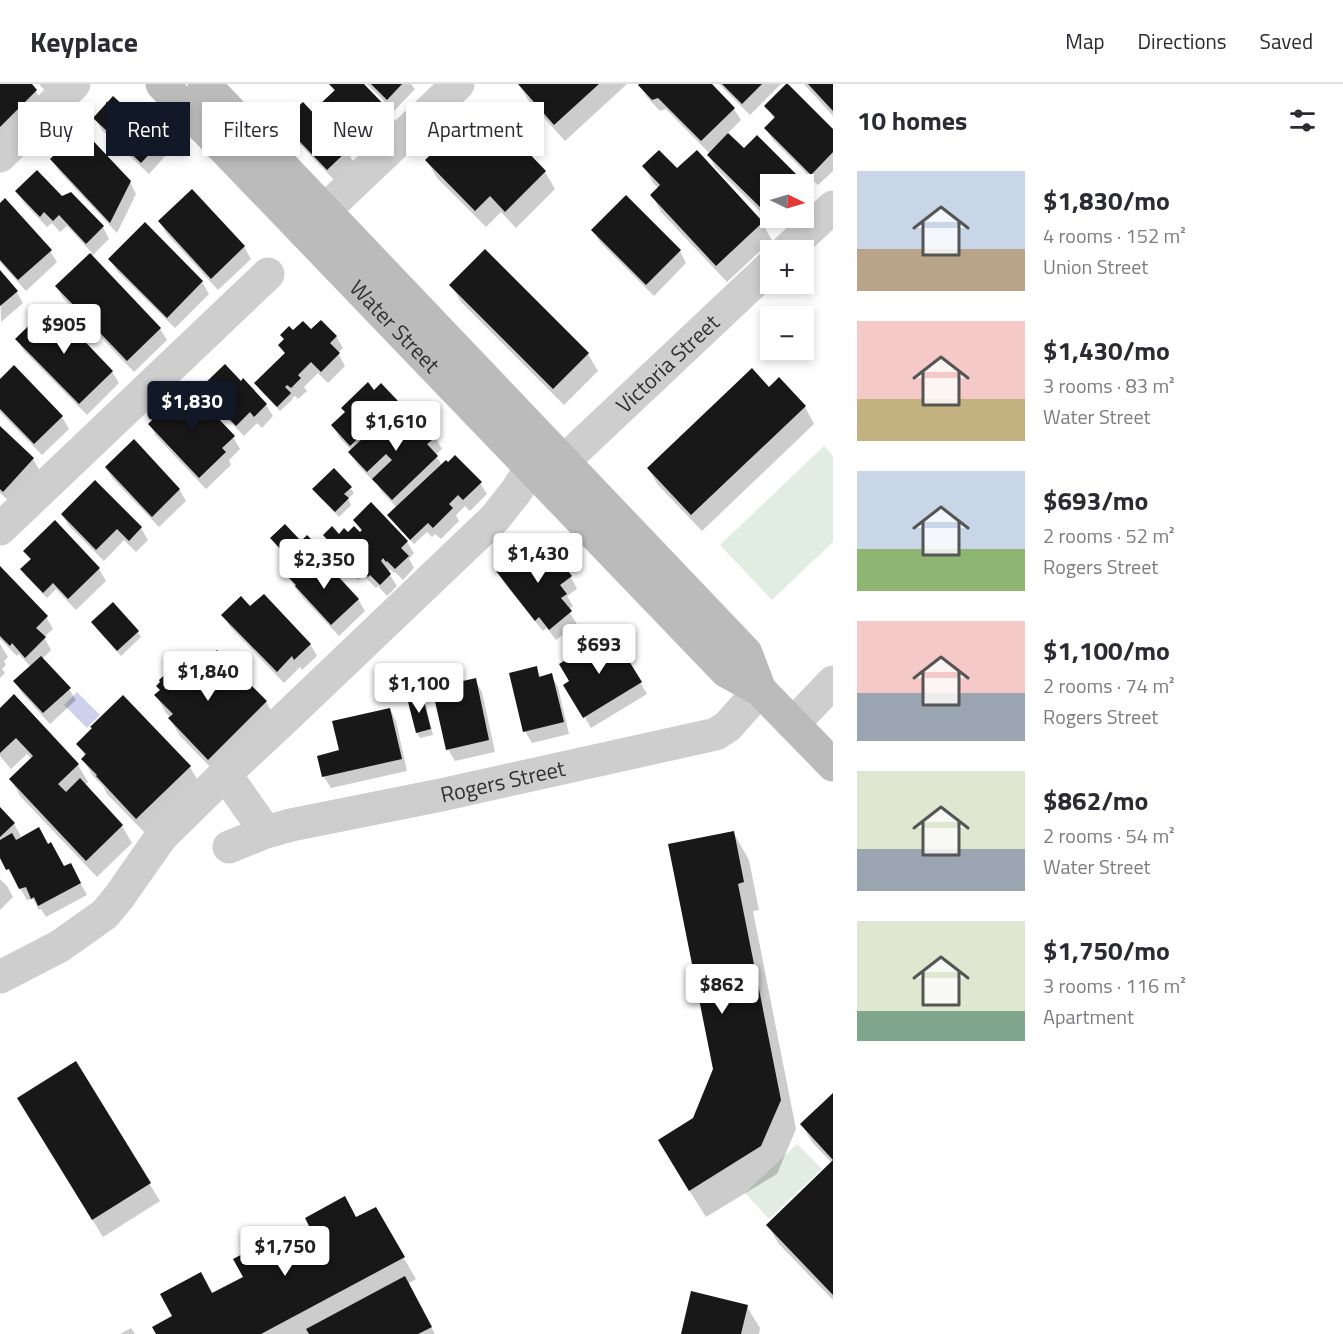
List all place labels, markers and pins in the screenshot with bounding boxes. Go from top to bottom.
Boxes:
pin: $905 [28,304,100,355]
pin: $1,830 [143,381,241,432]
pin: $1,610 [347,401,445,452]
pin: $1,430 [489,533,587,584]
pin: $2,350 [275,539,373,590]
pin: $693 [563,624,635,675]
pin: $1,840 [159,651,257,702]
pin: $1,100 [370,663,468,714]
pin: $862 [686,964,758,1015]
pin: $1,750 [236,1226,334,1277]

